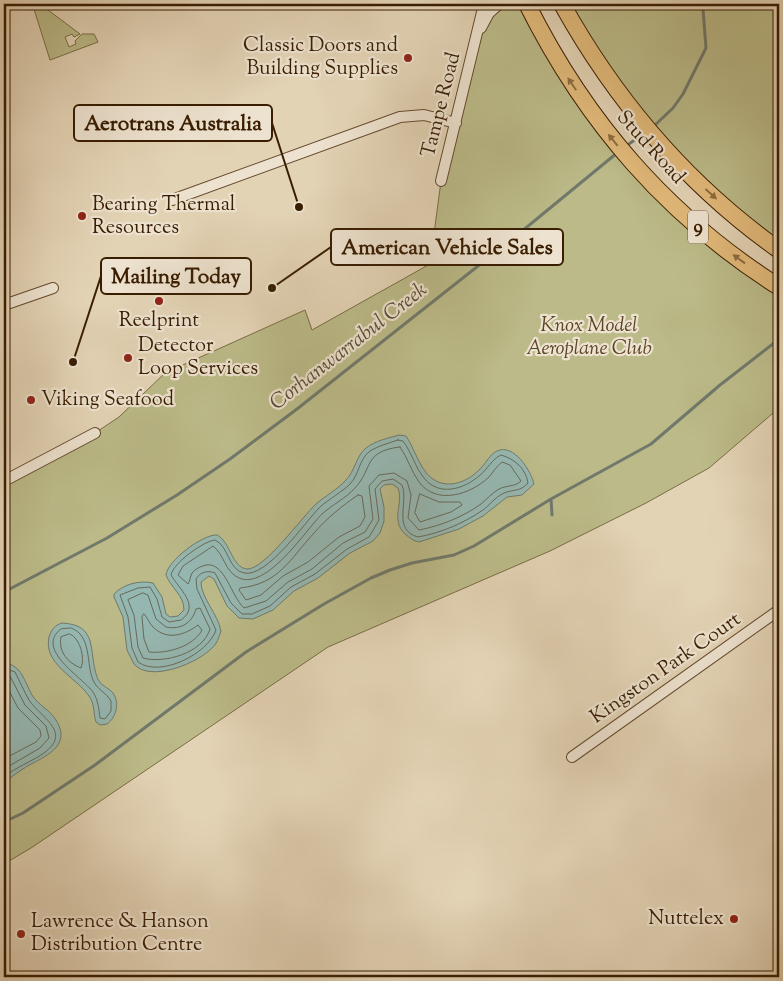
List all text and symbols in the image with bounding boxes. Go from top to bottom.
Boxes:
place label: Classic Doors and Building Supplies [243,32,398,84]
street label: Tampe Road [415,49,469,161]
marker: Classic Doors and Building Supplies [402,52,414,64]
one-way arrow [567,77,577,90]
callout: Aerotrans Australia [74,105,272,141]
street label: Stud Road [609,105,691,191]
text: Aerotrans Australia [84,110,262,140]
one-way arrow [607,134,618,147]
one-way arrow [705,189,718,200]
place label: Bearing Thermal Resources [92,191,236,243]
marker: Bearing Thermal Resources [76,210,88,222]
road number: 9 [688,210,708,243]
callout: American Vehicle Sales [331,229,563,265]
text: American Vehicle Sales [341,234,553,264]
one-way arrow [733,254,746,265]
callout: Mailing Today [101,258,251,294]
text: Mailing Today [111,263,241,293]
water label: Corhanwarrabul Creek [264,276,435,418]
marker: Reelprint [153,295,165,307]
place label: Reelprint [119,307,199,336]
park label: Knox Model Aeroplane Club [526,312,652,364]
place label: Detector Loop Services [138,332,258,384]
marker: Detector Loop Services [122,352,134,364]
place label: Viking Seafood [41,386,174,415]
marker: Viking Seafood [25,394,37,406]
street label: Kingston Park Court [585,606,747,732]
place label: Nuttelex [648,905,724,934]
place label: Lawrence & Hanson Distribution Centre [31,908,209,960]
marker: Nuttelex [728,913,740,925]
marker: Lawrence & Hanson Distribution Centre [15,928,27,940]

